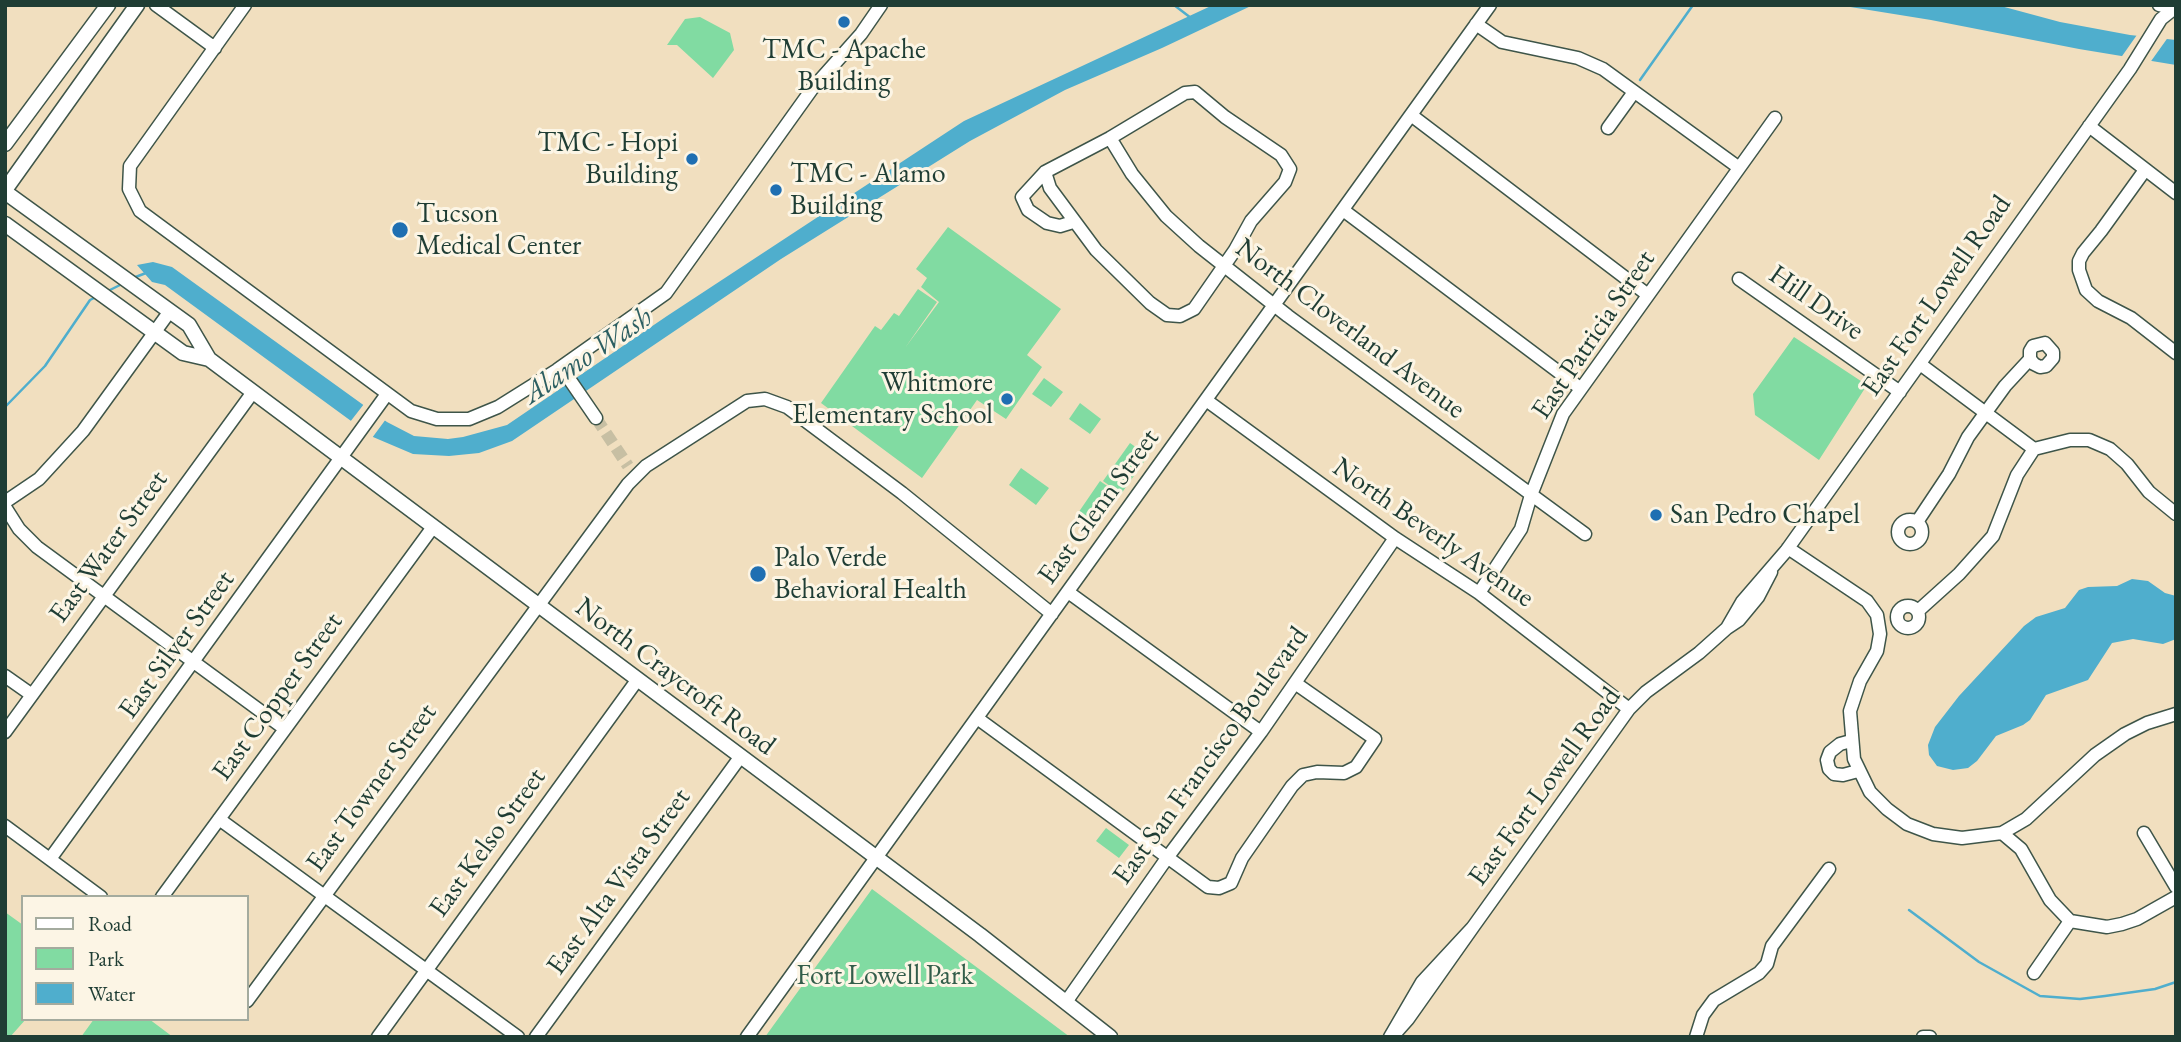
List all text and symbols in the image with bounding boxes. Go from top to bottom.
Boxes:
marker: TMC - Apache Building [836,14,852,30]
place label: TMC - Apache Building [762,33,926,99]
place label: TMC - Hopi Building [537,126,678,192]
marker: TMC - Hopi Building [684,151,700,167]
place label: TMC - Alamo Building [790,157,946,223]
marker: TMC - Alamo Building [768,182,784,198]
street label: East Fort Lowell Road [1855,189,2019,403]
place label: Tucson Medical Center [416,197,581,263]
marker: Tucson Medical Center [390,220,410,240]
street label: North Cloverland Avenue [1229,232,1471,426]
street label: East Patricia Street [1525,244,1663,426]
street label: Hill Drive [1762,258,1870,348]
water label: Alamo Wash [516,300,660,412]
place label: Whitmore Elementary School [792,366,993,432]
marker: Whitmore Elementary School [999,391,1015,407]
street label: East Glenn Street [1031,423,1167,591]
street label: North Beverly Avenue [1326,451,1540,615]
street label: East Water Street [43,464,175,630]
place label: San Pedro Chapel [1670,498,1860,532]
marker: San Pedro Chapel [1648,507,1664,523]
place label: Palo Verde Behavioral Health [774,541,967,607]
street label: East Silver Street [112,564,242,726]
marker: Palo Verde Behavioral Health [748,564,768,584]
street label: North Craycroft Road [568,591,782,763]
street label: East Copper Street [206,606,350,788]
street label: East San Francisco Boulevard [1106,620,1316,892]
street label: East Fort Lowell Road [1462,681,1628,893]
street label: East Towner Street [300,697,444,879]
street label: East Kelso Street [423,762,553,924]
street label: East Alta Vista Street [540,782,698,982]
legend [21,895,248,1021]
text: Road [88,910,132,937]
text: Park [88,945,124,972]
park label: Fort Lowell Park [796,959,974,993]
text: Water [88,980,135,1007]

